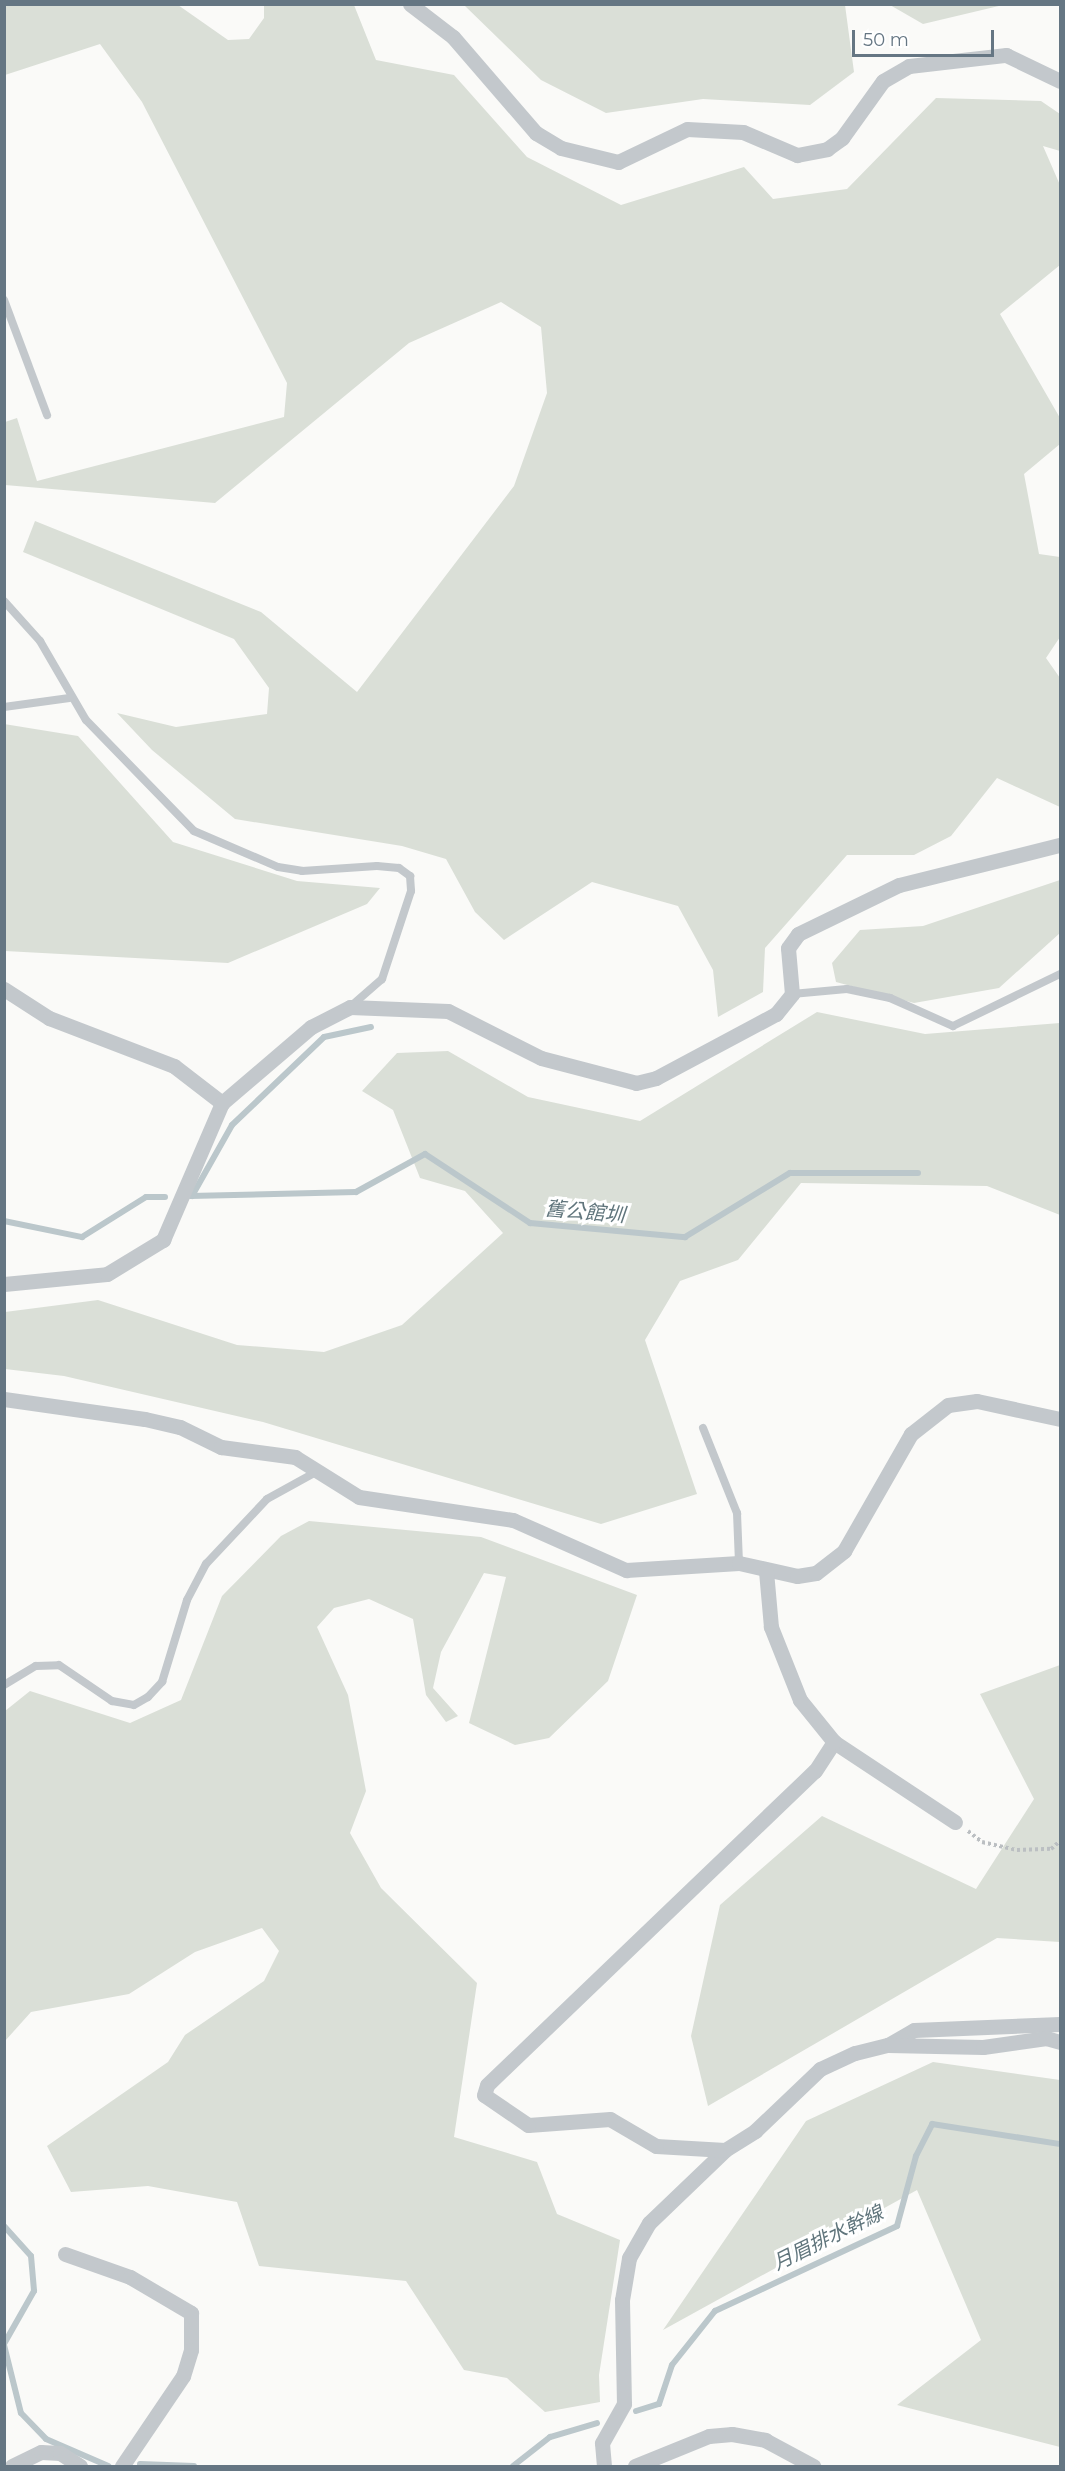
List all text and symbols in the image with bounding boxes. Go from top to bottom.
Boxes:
scale bar [855,18,998,56]
text: 50 m [863,29,909,51]
water label: 舊公館圳 [544,1197,626,1227]
water label: 月眉排水幹線 [769,2201,887,2275]

